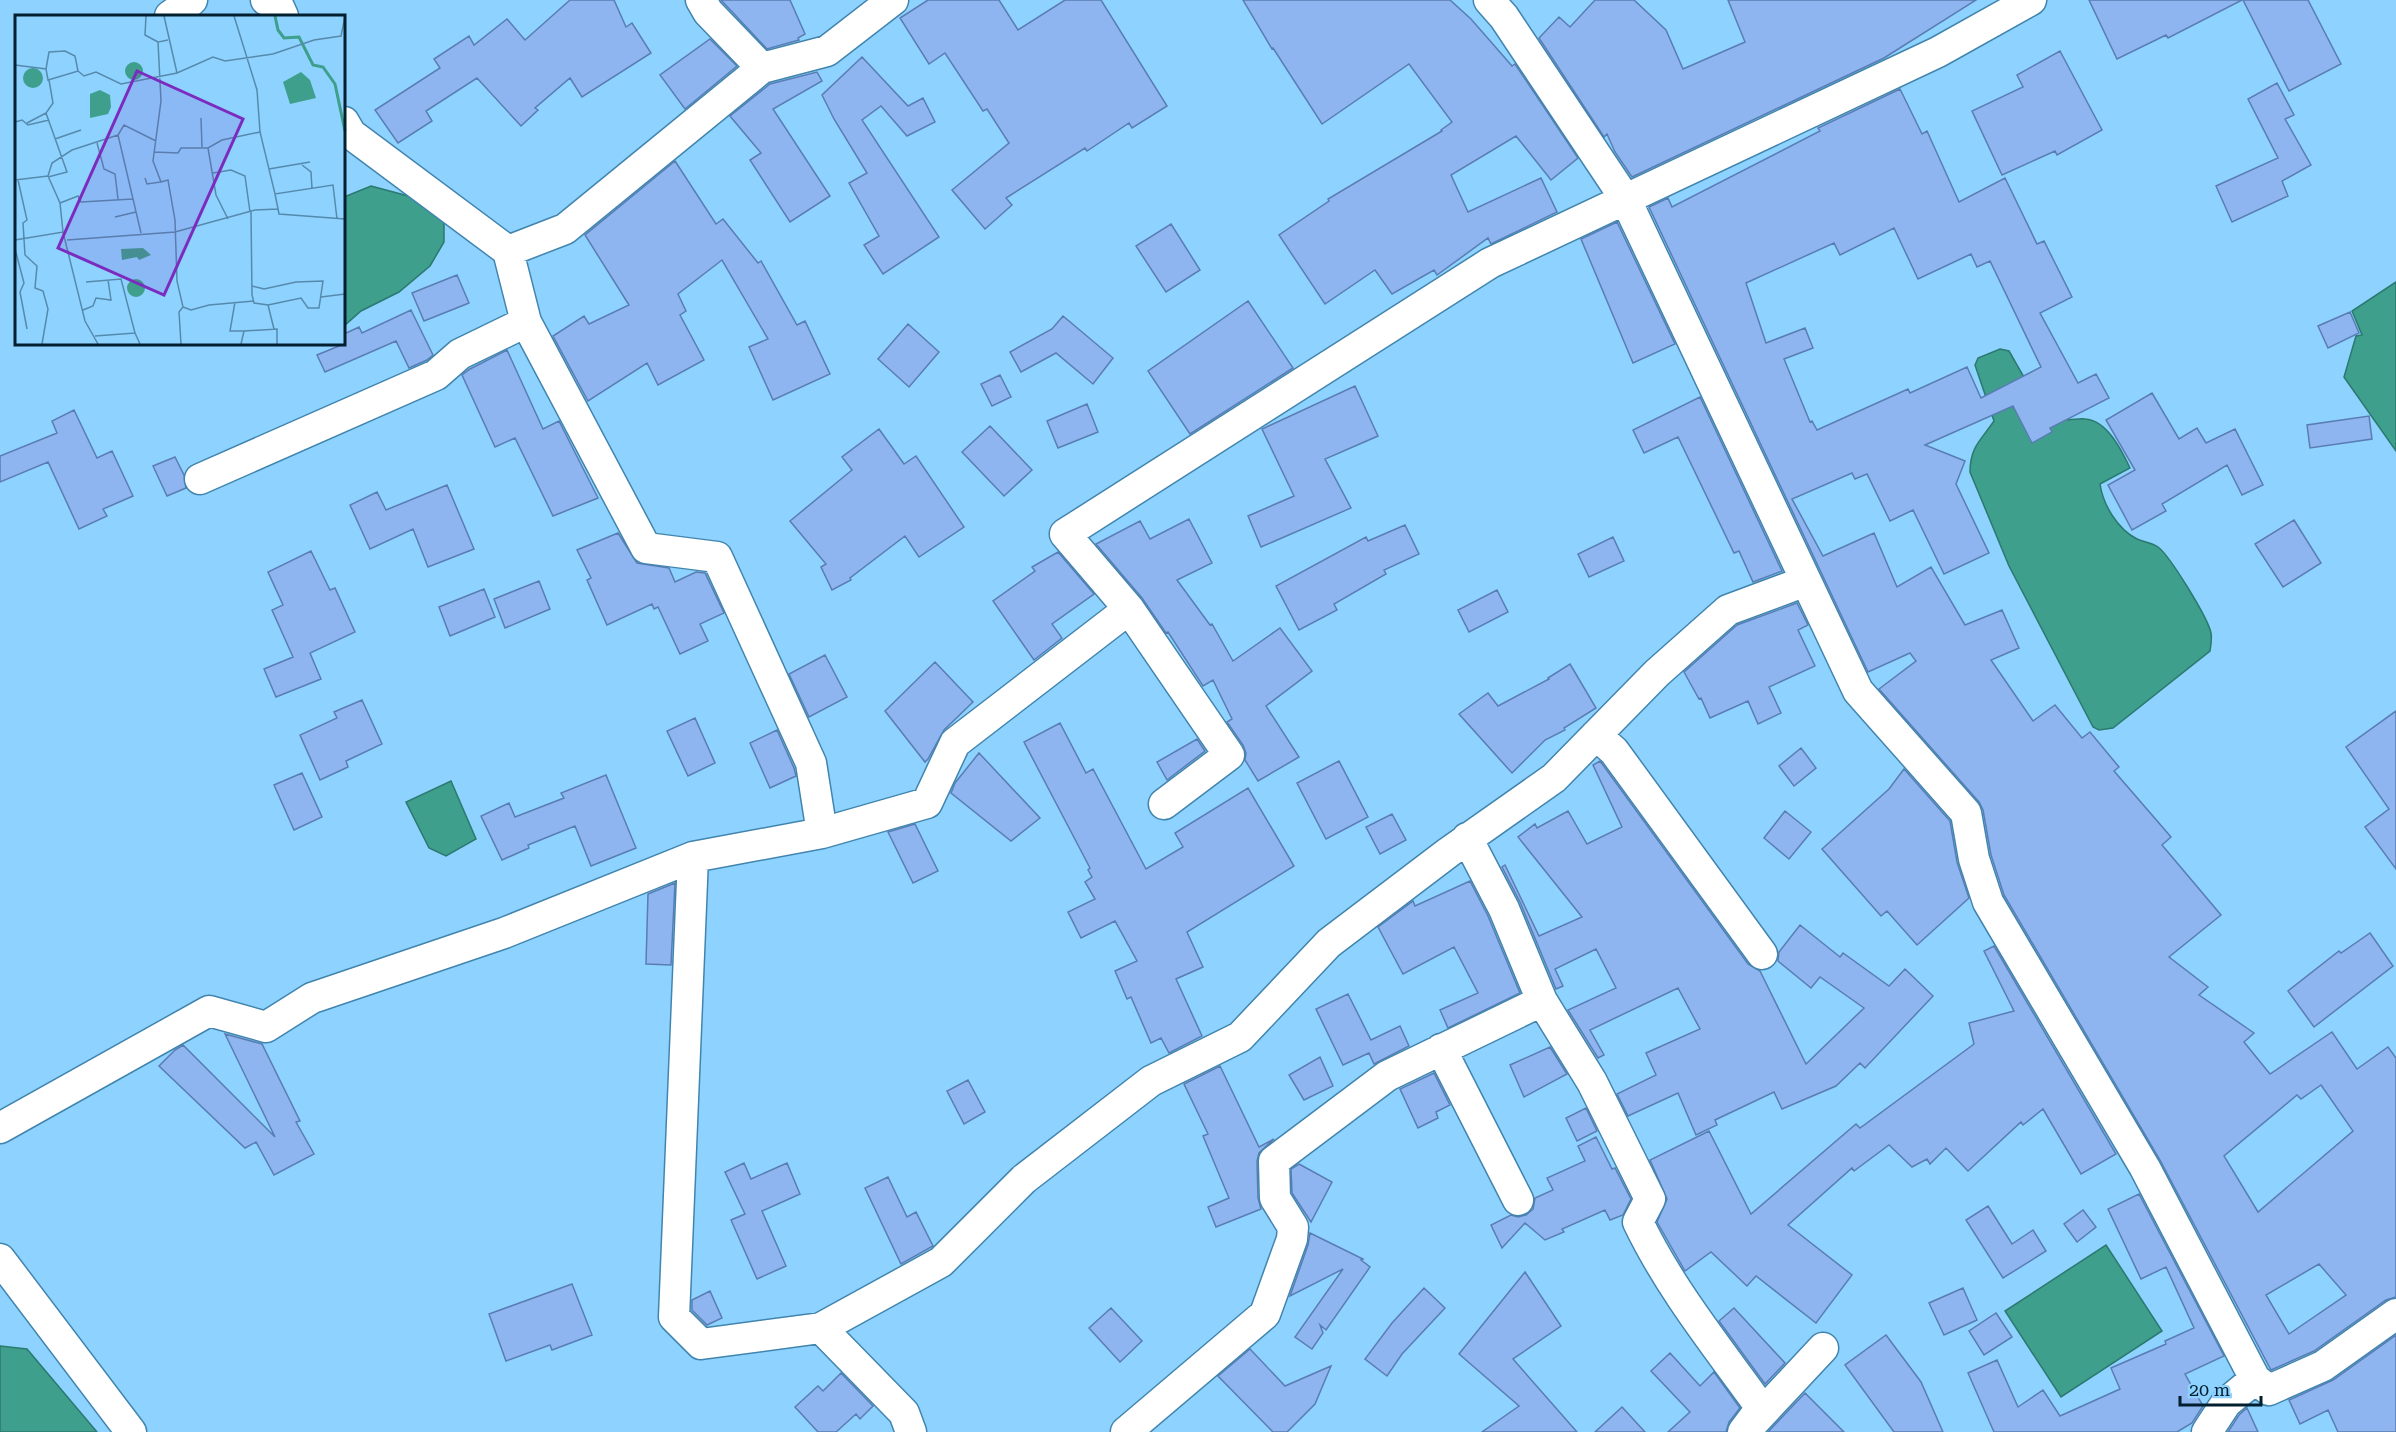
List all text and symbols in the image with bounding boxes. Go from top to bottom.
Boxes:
inset map [15,15,345,345]
scale bar [2180,1369,2261,1407]
text: 20 m [2189,1379,2230,1400]

